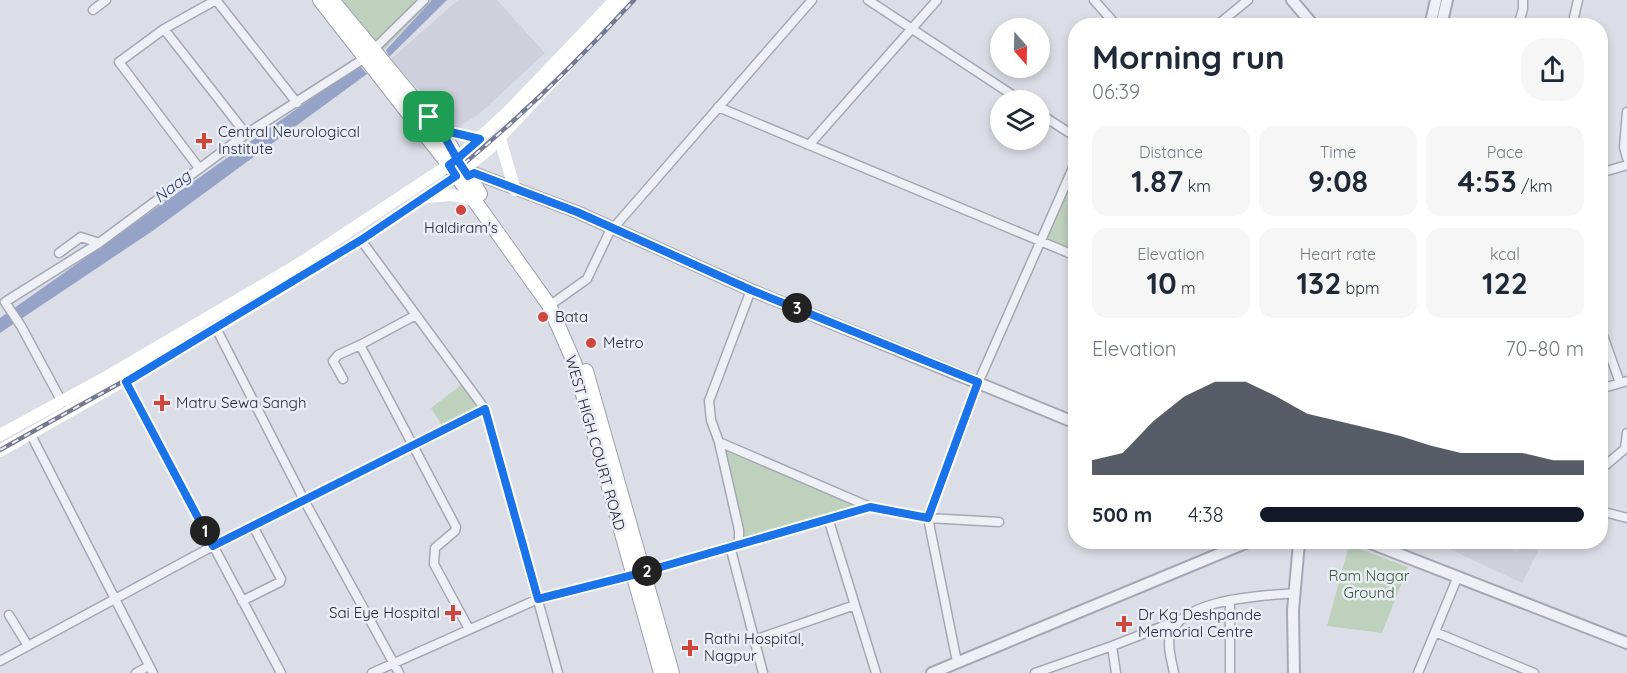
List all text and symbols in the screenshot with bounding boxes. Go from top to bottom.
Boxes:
north arrow [990,18,1050,78]
map controls [990,18,1050,150]
text: Morning run [1092,36,1285,77]
button: share [1521,38,1584,101]
text: 06:39 [1092,79,1140,104]
button: layers [990,90,1050,150]
pin [403,91,454,142]
icon: arrive [412,100,445,133]
place label: Central Neurological Institute [218,122,360,158]
marker: Central Neurological Institute [195,132,213,150]
text: Distance [1139,142,1203,162]
text: Time [1320,142,1356,162]
text: Pace [1487,142,1523,162]
text: 1.87 [1131,162,1183,200]
text: 9:08 [1308,162,1368,200]
text: 4:53 [1457,162,1517,200]
water label: Naag [150,165,195,207]
text: km [1183,176,1211,196]
text: /km [1517,176,1553,196]
marker: Haldiram's [454,203,468,217]
place label: Haldiram's [424,218,498,237]
text: Elevation [1137,244,1205,264]
text: Heart rate [1300,244,1376,264]
text: kcal [1490,244,1520,264]
text: 10 [1146,264,1177,302]
text: 132 [1296,264,1341,302]
text: 122 [1482,264,1528,302]
text: m [1177,278,1196,298]
text: bpm [1341,278,1380,298]
pin: 3 [782,293,812,323]
text: 3 [793,298,801,318]
place label: Bata [555,307,588,326]
marker: Bata [536,310,550,324]
place label: Metro [603,333,643,352]
marker: Metro [584,336,598,350]
text: Elevation [1092,336,1176,361]
text: 70–80 m [1505,336,1584,361]
street label: WEST HIGH COURT ROAD [561,353,630,533]
place label: Matru Sewa Sangh [176,393,307,412]
marker: Matru Sewa Sangh [153,394,171,412]
text: 500 m [1092,502,1152,527]
text: 4:38 [1188,502,1224,527]
pin: 1 [190,516,220,546]
text: 1 [202,521,208,541]
pin: 2 [632,556,662,586]
text: 2 [642,561,652,581]
park label: Ram Nagar Ground [1328,566,1410,602]
place label: Sai Eye Hospital [329,603,440,622]
marker: Sai Eye Hospital [444,604,462,622]
place label: Dr Kg Deshpande Memorial Centre [1138,605,1262,641]
marker: Dr Kg Deshpande Memorial Centre [1115,615,1133,633]
place label: Rathi Hospital, Nagpur [704,629,804,665]
marker: Rathi Hospital, Nagpur [681,639,699,657]

